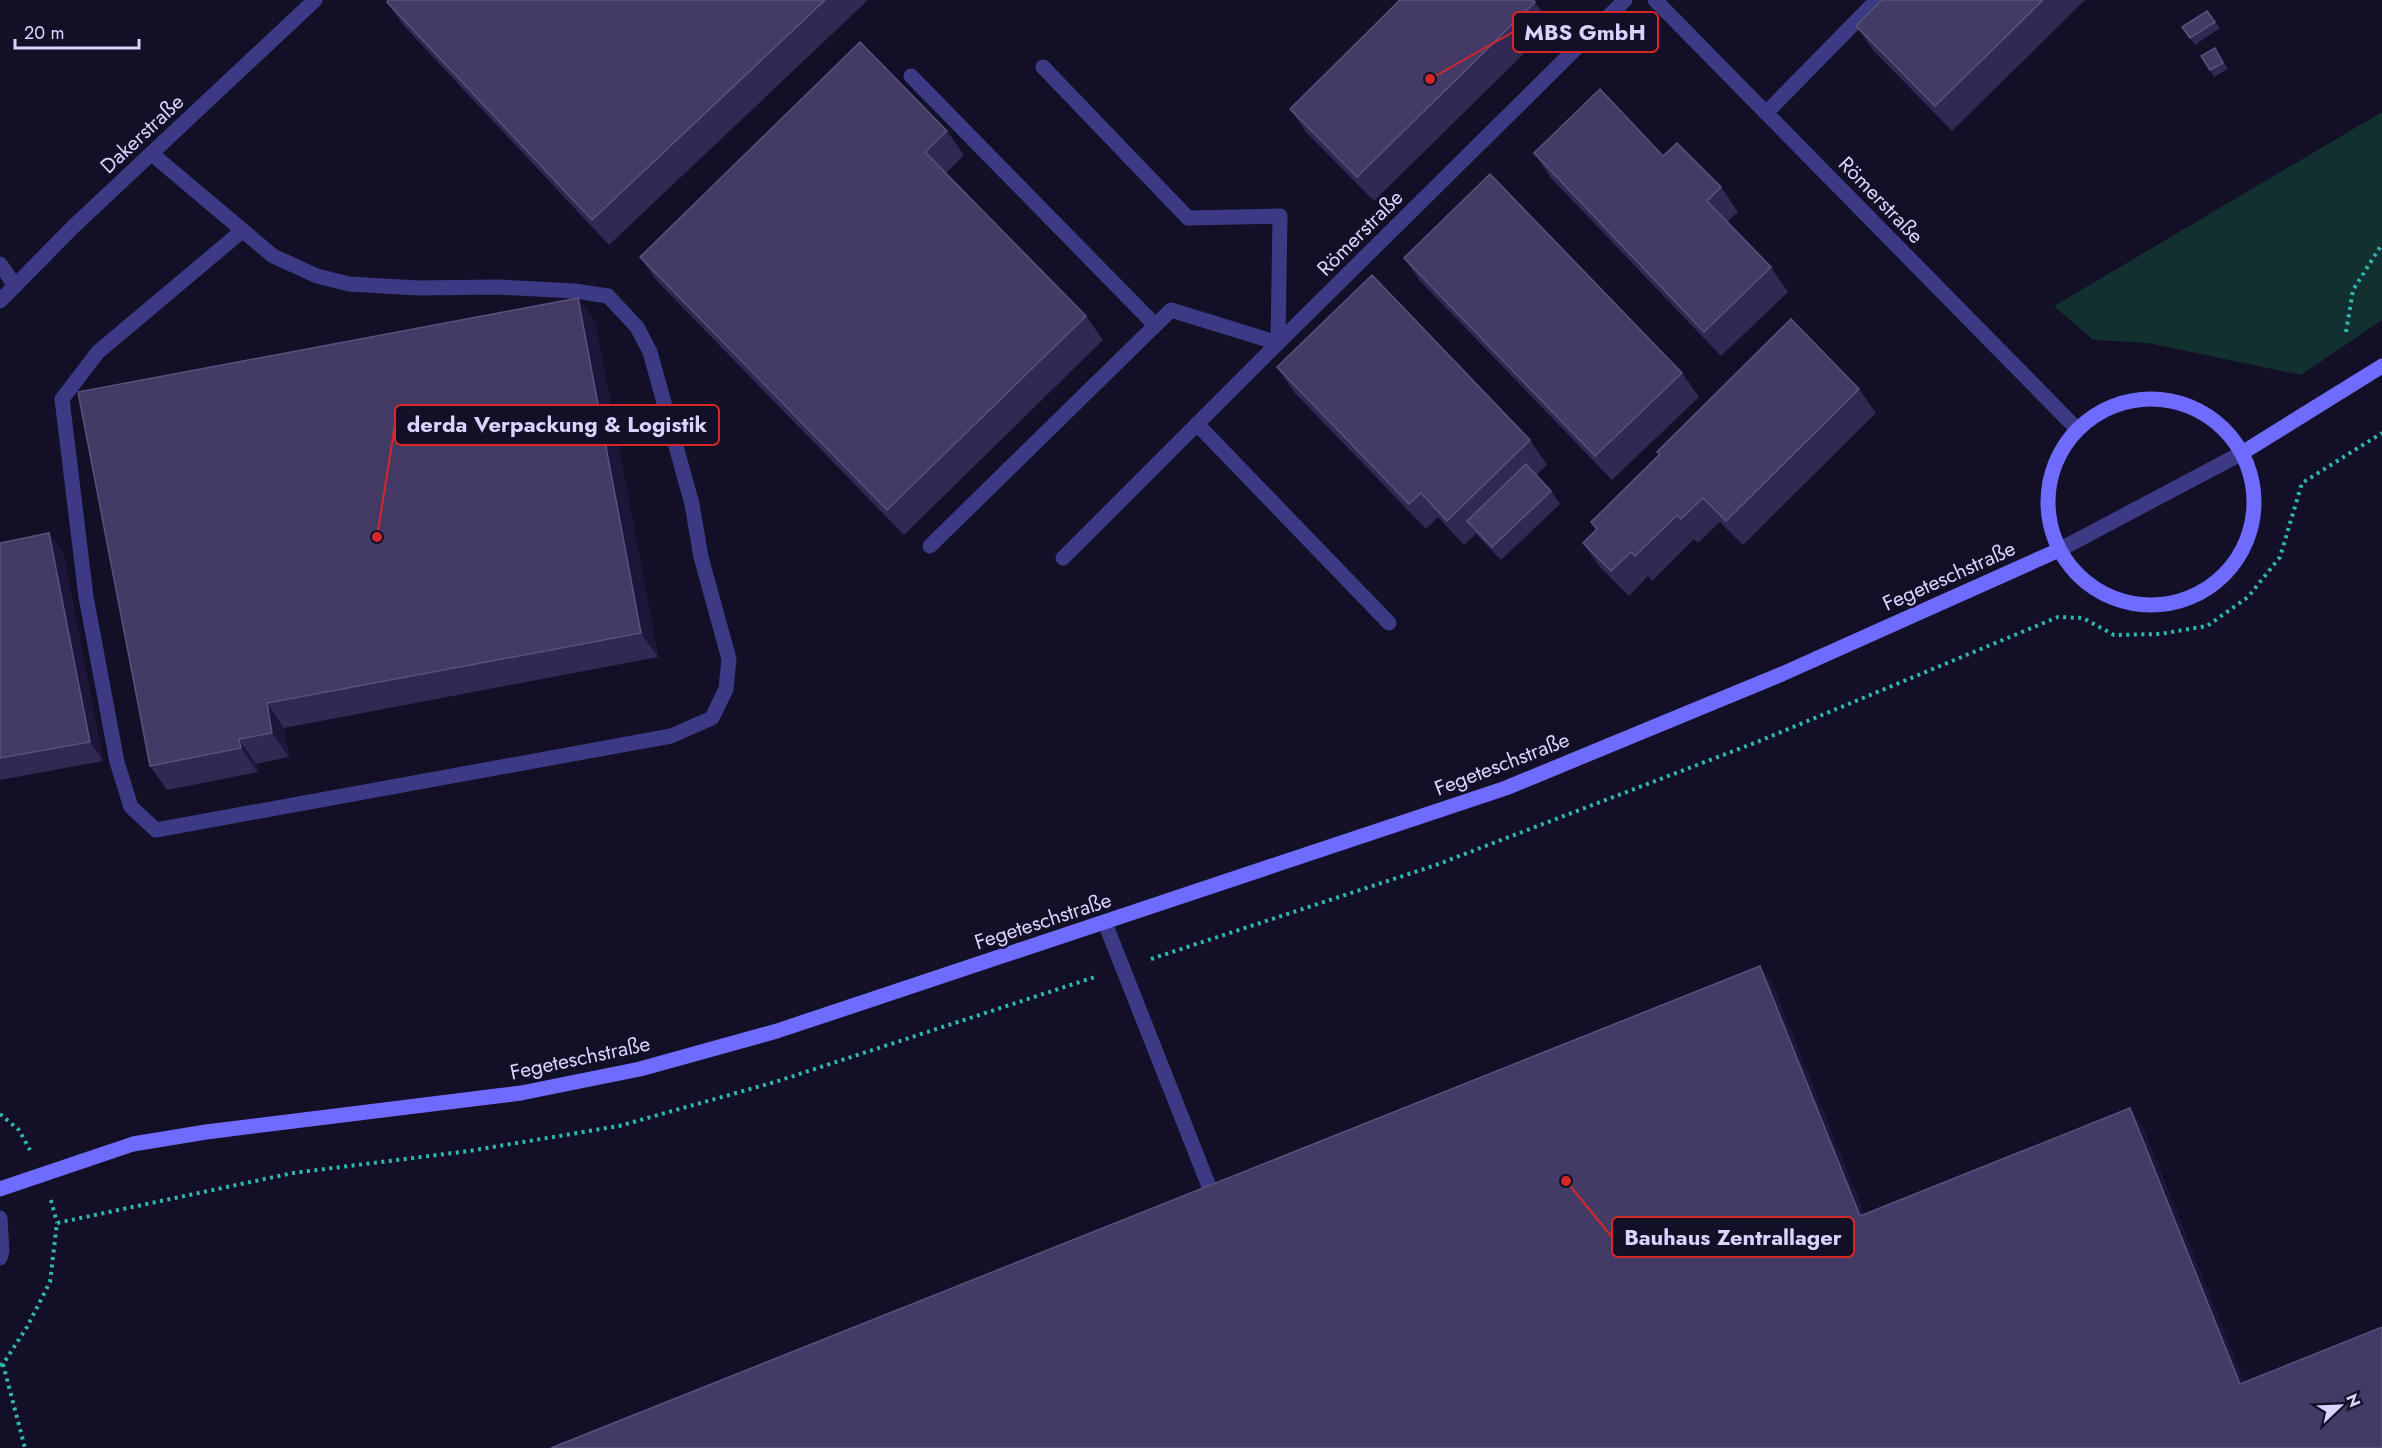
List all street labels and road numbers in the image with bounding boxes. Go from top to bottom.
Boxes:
street label: Dakerstraße [93,87,191,181]
street label: Römerstraße [1832,150,1931,251]
street label: Römerstraße [1310,183,1410,283]
street label: Fegeteschstraße [1878,533,2020,619]
street label: Fegeteschstraße [1430,724,1574,804]
street label: Fegeteschstraße [971,885,1115,957]
street label: Fegeteschstraße [507,1028,653,1087]

